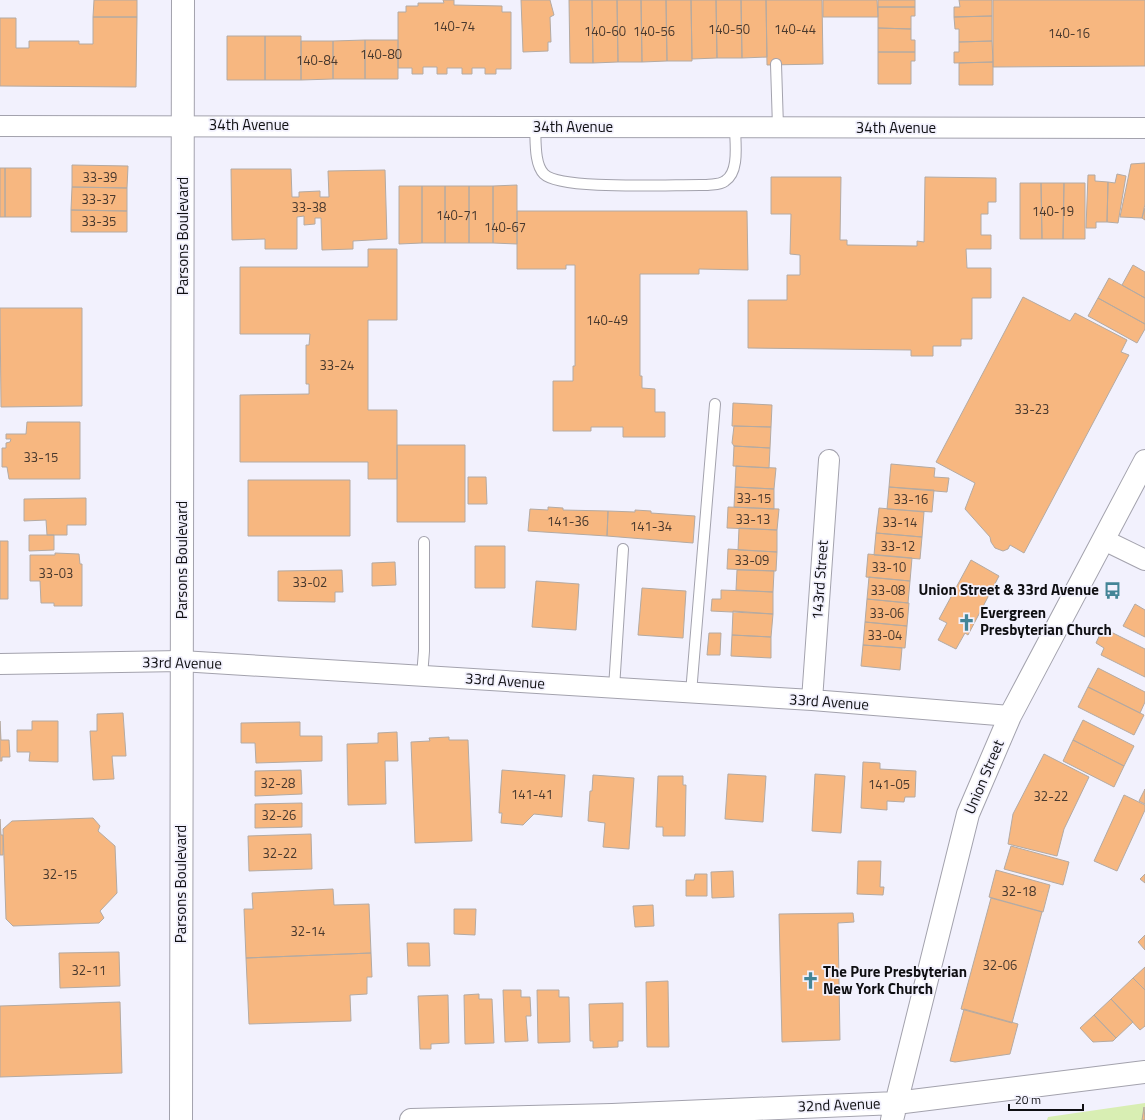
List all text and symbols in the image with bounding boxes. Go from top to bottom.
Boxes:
house number: 140-74 [433,16,475,36]
house number: 140-50 [708,19,750,39]
house number: 140-44 [774,19,816,39]
house number: 140-60 [584,21,626,41]
house number: 140-56 [633,21,675,41]
house number: 140-16 [1048,23,1090,43]
house number: 140-80 [360,44,402,64]
house number: 140-84 [296,50,338,70]
street label: 34th Avenue [209,113,289,136]
street label: 34th Avenue [533,115,613,138]
street label: 34th Avenue [856,116,936,139]
house number: 33-39 [83,167,117,187]
street label: Parsons Boulevard [171,177,194,295]
house number: 33-37 [82,189,116,209]
house number: 33-38 [292,197,326,217]
house number: 140-19 [1032,201,1074,221]
house number: 140-71 [436,205,478,225]
house number: 33-35 [82,211,116,231]
house number: 140-67 [484,217,526,237]
house number: 140-49 [586,310,628,330]
house number: 33-24 [320,355,354,375]
house number: 33-23 [1015,399,1049,419]
house number: 33-15 [24,447,58,467]
house number: 33-15 [737,488,771,508]
house number: 33-16 [894,489,928,509]
street label: Parsons Boulevard [170,501,193,619]
house number: 33-13 [736,509,770,529]
house number: 141-36 [547,511,589,531]
house number: 33-14 [883,512,917,532]
house number: 141-34 [630,516,672,536]
house number: 33-12 [881,536,915,556]
street label: 143rd Street [805,538,834,621]
house number: 33-09 [735,550,769,570]
house number: 33-10 [872,557,906,577]
house number: 33-03 [39,563,73,583]
house number: 33-02 [293,572,327,592]
place label: Union Street & 33rd Avenue [919,578,1099,601]
house number: 33-08 [871,580,905,600]
bus stop icon: Union Street & 33rd Avenue [1102,580,1122,600]
place label: Evergreen Presbyterian Church [980,601,1112,641]
house number: 33-06 [870,603,904,623]
church icon: Evergreen Presbyterian Church [957,612,977,632]
house number: 33-04 [868,625,902,645]
street label: 33rd Avenue [142,650,222,675]
street label: 33rd Avenue [464,666,546,695]
street label: 33rd Avenue [788,687,870,716]
street label: Union Street [958,735,1010,818]
house number: 32-28 [261,773,295,793]
house number: 141-05 [868,774,910,794]
house number: 141-41 [511,784,553,804]
house number: 32-22 [1034,786,1068,806]
house number: 32-26 [262,805,296,825]
street label: Parsons Boulevard [169,825,192,943]
house number: 32-22 [263,843,297,863]
house number: 32-15 [43,864,77,884]
house number: 32-18 [1002,881,1036,901]
house number: 32-14 [291,921,325,941]
house number: 32-06 [983,955,1017,975]
house number: 32-11 [72,960,106,980]
place label: The Pure Presbyterian New York Church [823,960,967,1000]
church icon: The Pure Presbyterian New York Church [800,971,820,991]
scale bar [1009,1086,1083,1112]
text: 20 m [1015,1090,1041,1109]
street label: 32nd Avenue [797,1092,881,1117]

